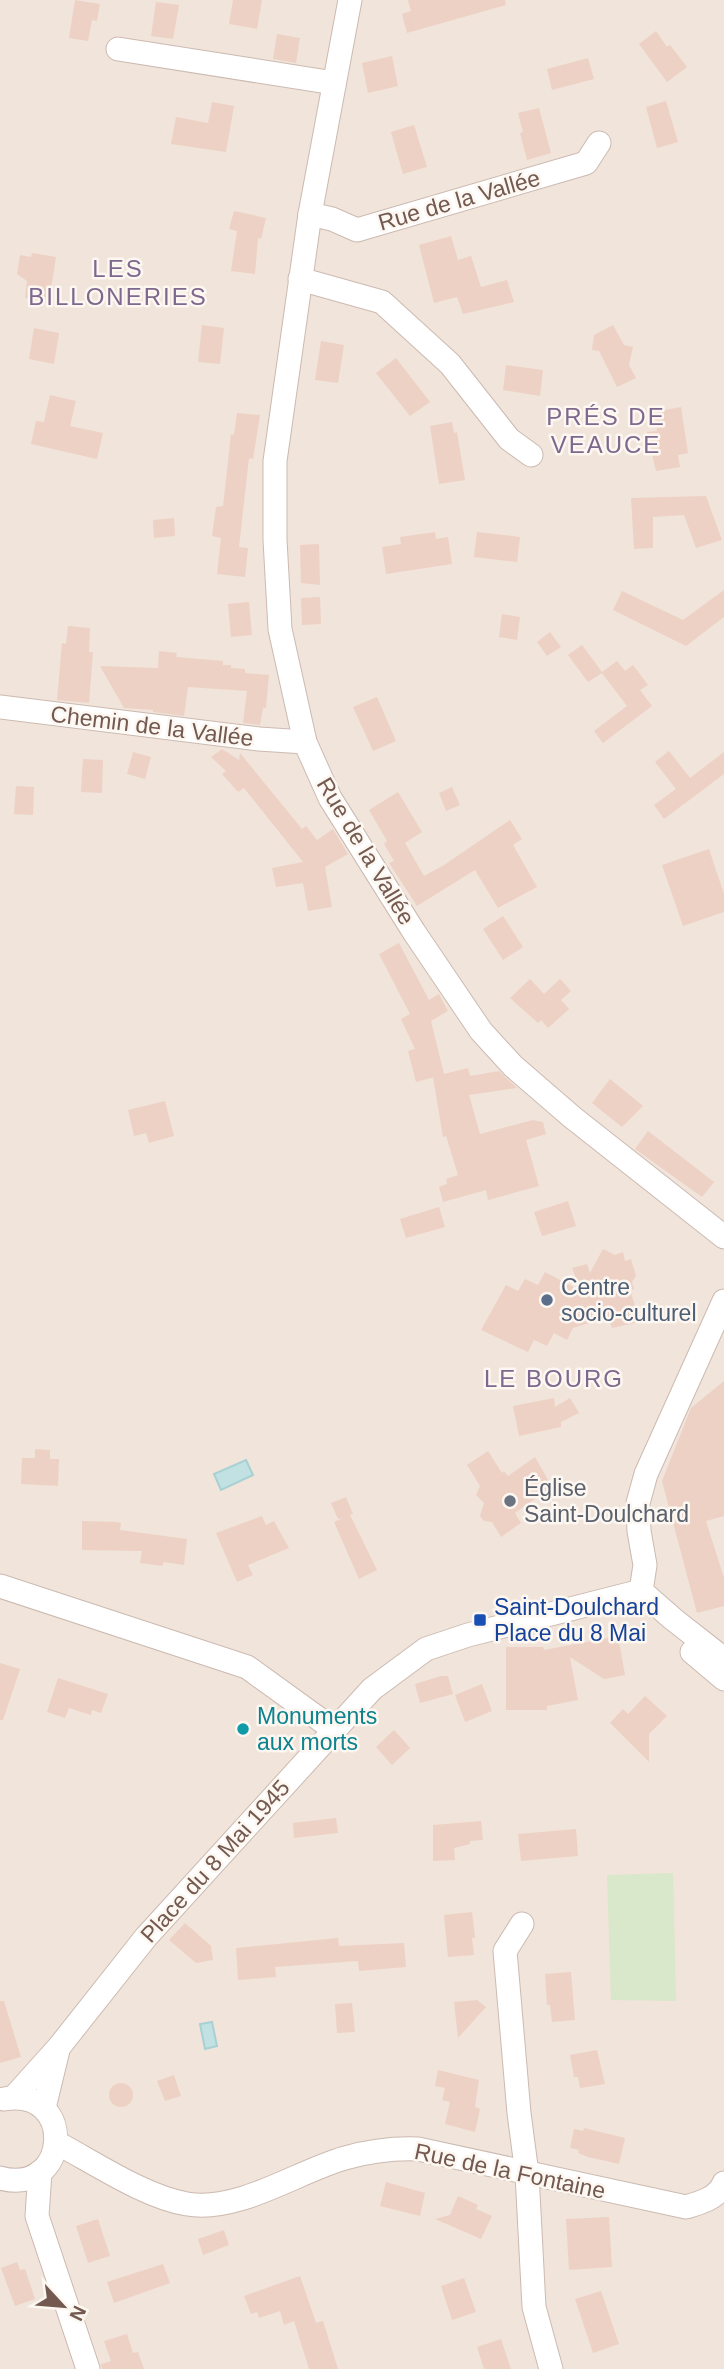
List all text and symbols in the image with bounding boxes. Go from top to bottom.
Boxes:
street label: Rue de la Vallée [375,164,543,236]
district label: LES BILLONERIES [28,255,208,310]
district label: PRÉS DE VEAUCE [546,403,666,458]
street label: Chemin de la Vallée [49,701,255,751]
street label: Rue de la Vallée [312,773,420,929]
place label: Centre socio-culturel [561,1274,697,1326]
marker: Centre socio-culturel [539,1292,555,1308]
district label: LE BOURG [484,1365,624,1392]
place label: Église Saint-Doulchard [524,1475,689,1527]
marker: Église Saint-Doulchard [502,1493,518,1509]
place label: Saint-Doulchard Place du 8 Mai [494,1594,659,1646]
marker: Saint-Doulchard Place du 8 Mai [472,1612,488,1628]
place label: Monuments aux morts [257,1703,377,1755]
marker: Monuments aux morts [235,1721,251,1737]
street label: Place du 8 Mai 1945 [135,1774,295,1948]
street label: Rue de la Fontaine [412,2138,608,2204]
north arrow [28,2271,98,2341]
text: N [65,2302,90,2324]

